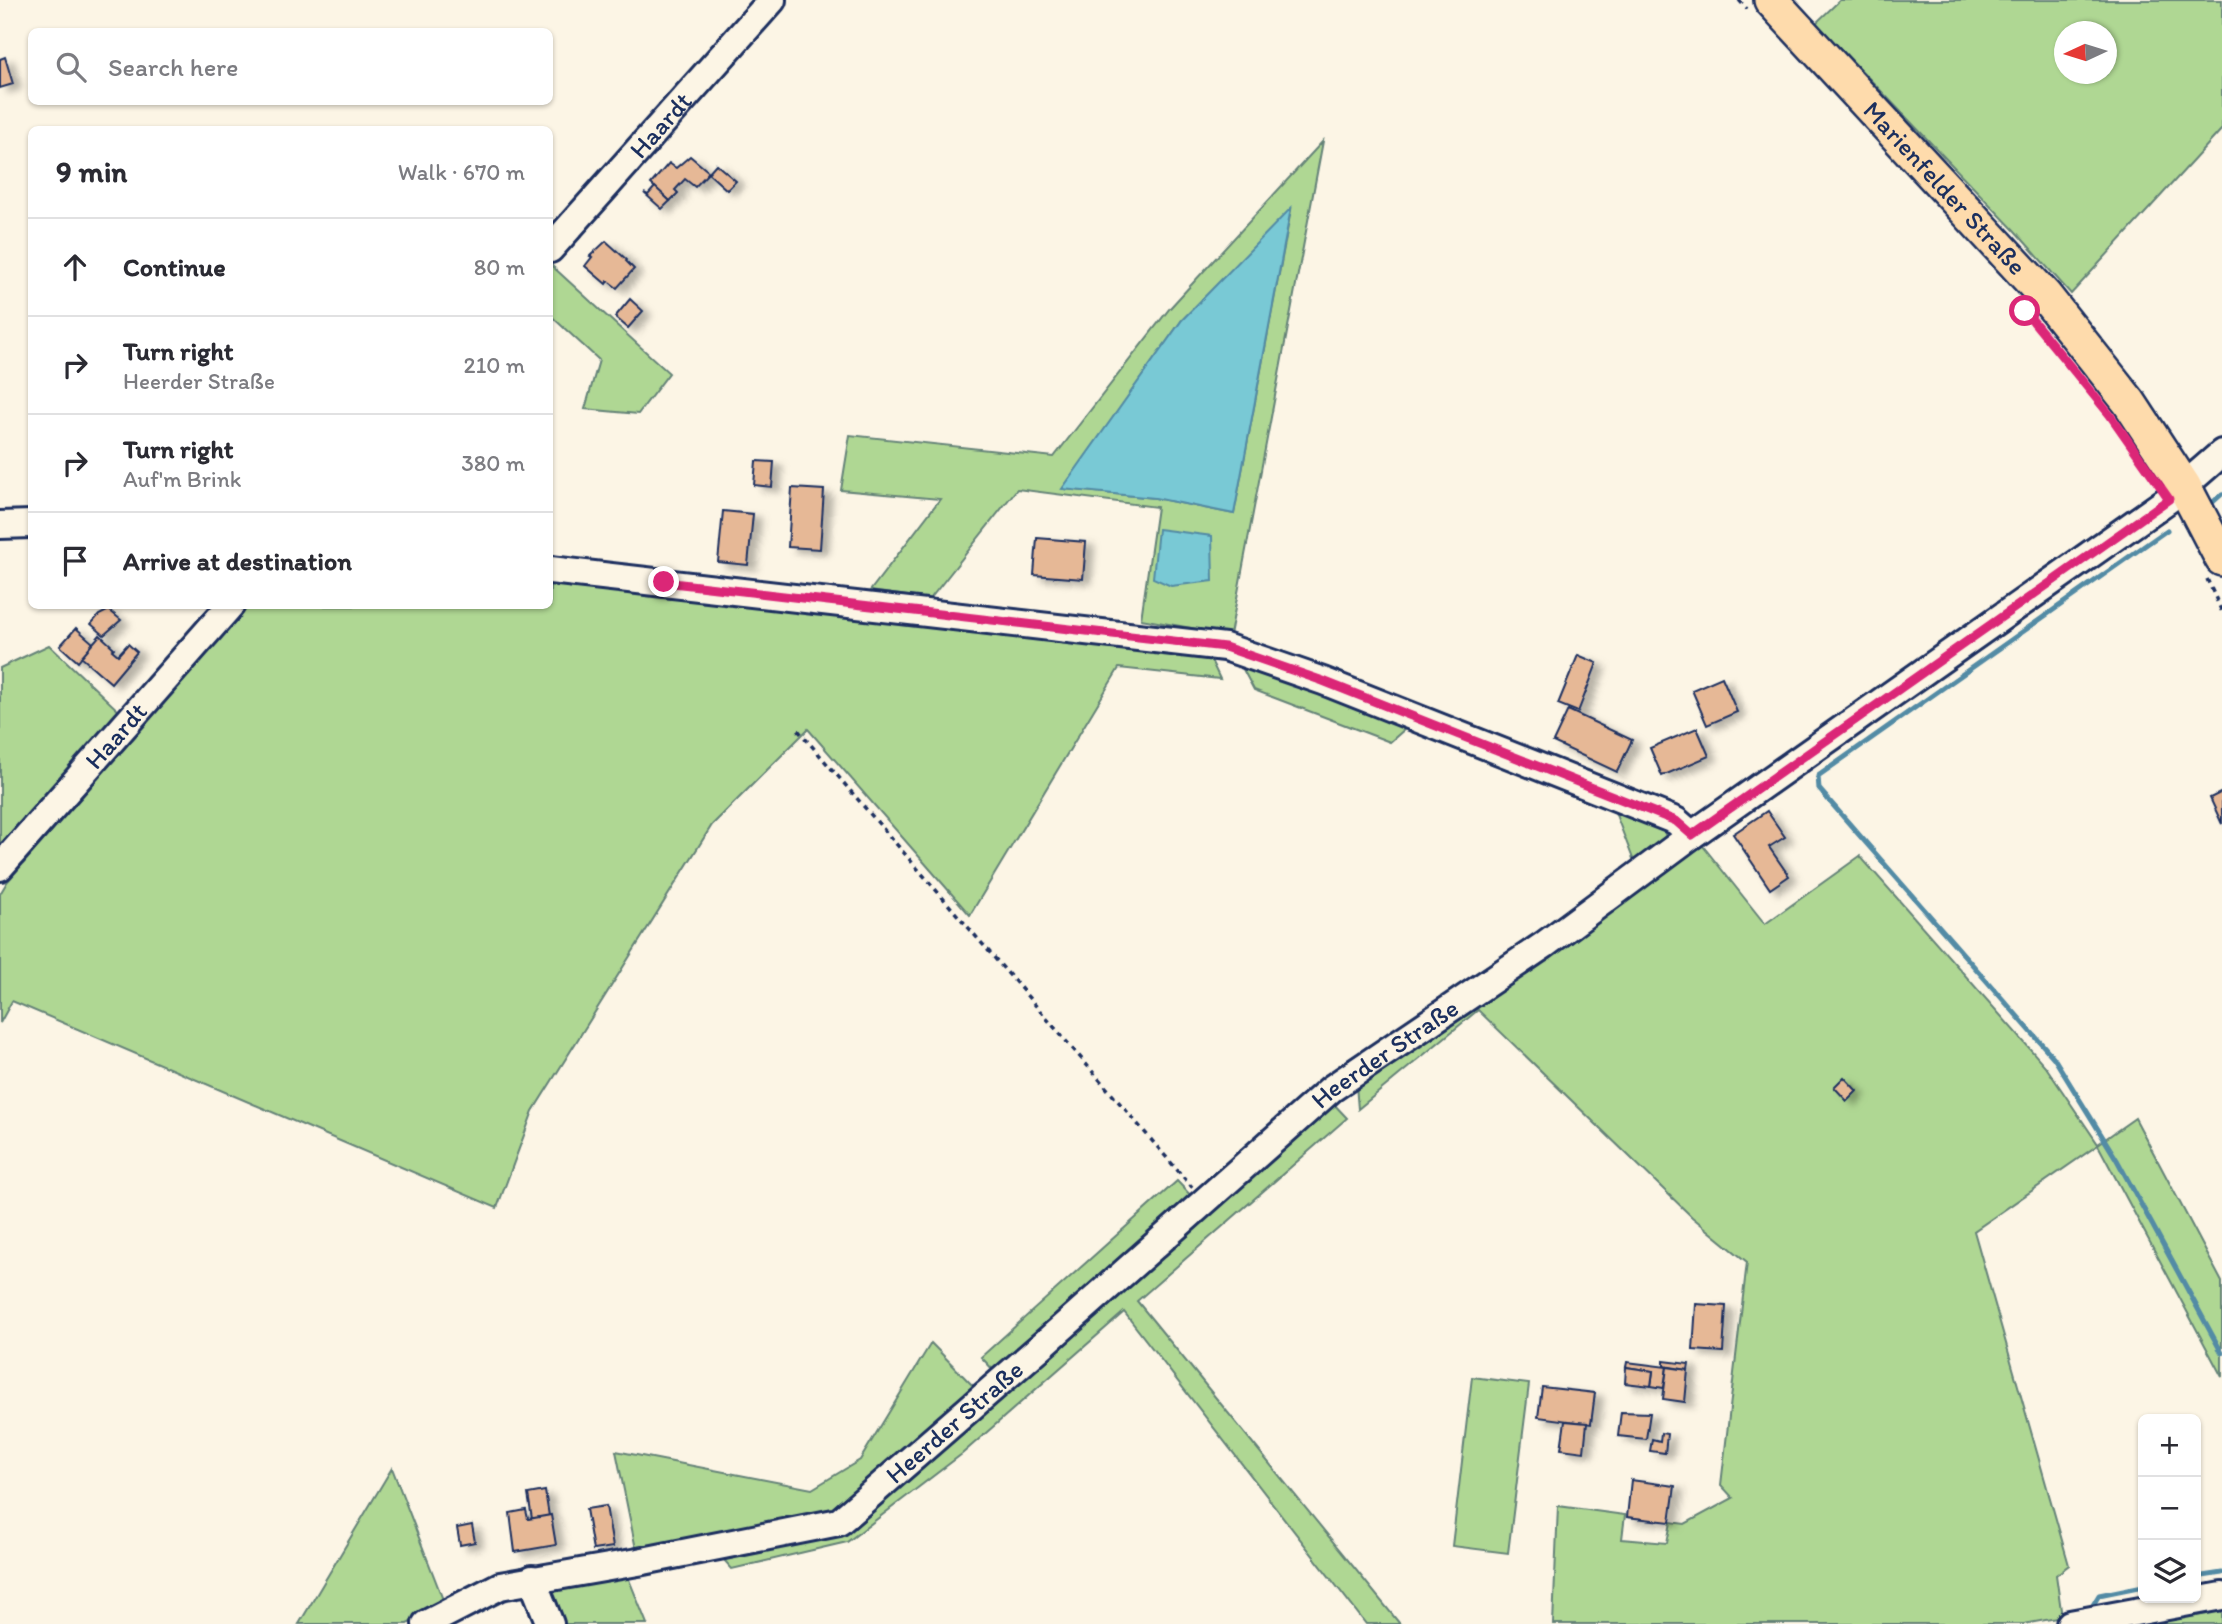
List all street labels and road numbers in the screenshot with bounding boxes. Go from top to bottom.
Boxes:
street label: Haardt [622,85,699,165]
street label: Marienfelder Straße [1857,94,2033,281]
street label: Haardt [78,696,154,776]
street label: Heerder Straße [1304,992,1464,1115]
street label: Heerder Straße [879,1353,1030,1490]

